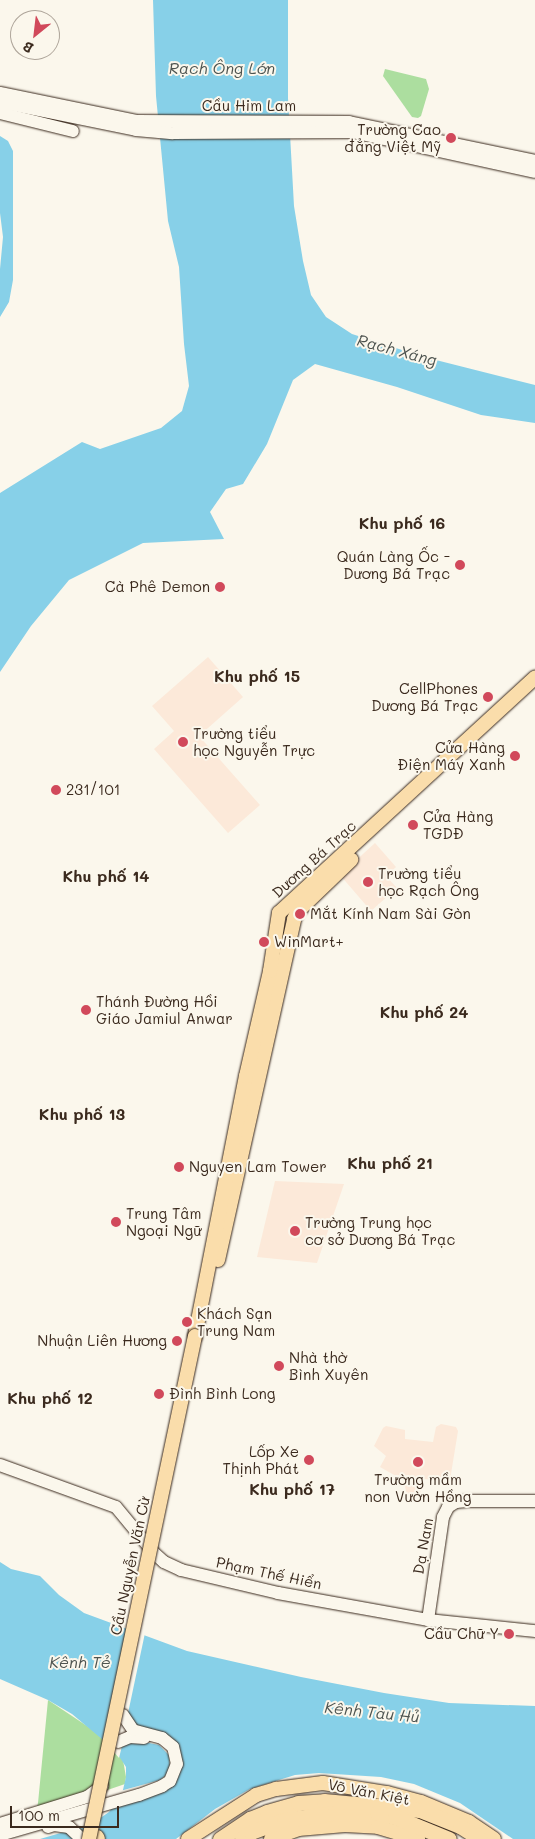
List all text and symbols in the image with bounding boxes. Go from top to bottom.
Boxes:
north arrow [10,10,60,60]
text: B [19,37,37,58]
water label: Rạch Ông Lớn [169,58,275,78]
street label: Cầu Him Lam [202,97,296,115]
place label: Trường Cao đẳng Việt Mỹ [344,120,441,155]
marker: Trường Cao đẳng Việt Mỹ [445,132,457,144]
water label: Rạch Xáng [355,330,439,370]
district label: Khu phố 16 [359,513,445,533]
place label: Quán Làng Ốc - Dương Bá Trạc [337,547,450,582]
marker: Quán Làng Ốc - Dương Bá Trạc [454,559,466,571]
place label: Cà Phê Demon [105,578,210,596]
marker: Cà Phê Demon [214,581,226,593]
district label: Khu phố 15 [214,666,300,686]
place label: CellPhones Dương Bá Trạc [371,679,478,714]
marker: CellPhones Dương Bá Trạc [482,691,494,703]
place label: Trường tiểu học Nguyễn Trực [193,724,315,759]
marker: Trường tiểu học Nguyễn Trực [177,736,189,748]
place label: Cửa Hàng Điện Máy Xanh [397,738,505,773]
marker: Cửa Hàng Điện Máy Xanh [509,750,521,762]
place label: 231/101 [66,781,120,799]
marker: 231/101 [50,784,62,796]
place label: Cửa Hàng TGDĐ [423,807,493,842]
street label: Dương Bá Trạc [268,817,360,901]
marker: Cửa Hàng TGDĐ [407,819,419,831]
place label: Trường tiểu học Rạch Ông [378,864,479,899]
district label: Khu phố 14 [63,866,149,886]
marker: Trường tiểu học Rạch Ông [362,876,374,888]
place label: Mắt Kính Nam Sài Gòn [310,905,471,923]
marker: Mắt Kính Nam Sài Gòn [294,908,306,920]
place label: WinMart+ [274,933,344,951]
marker: WinMart+ [258,936,270,948]
place label: Thánh Đường Hồi Giáo Jamiul Anwar [96,992,233,1027]
district label: Khu phố 24 [380,1002,468,1022]
marker: Thánh Đường Hồi Giáo Jamiul Anwar [80,1004,92,1016]
district label: Khu phố 13 [39,1104,125,1124]
district label: Khu phố 21 [347,1153,433,1173]
place label: Nguyen Lam Tower [189,1158,327,1176]
marker: Nguyen Lam Tower [173,1161,185,1173]
place label: Trung Tâm Ngoại Ngữ [126,1204,202,1239]
place label: Trường Trung học cơ sở Dương Bá Trạc [305,1213,455,1248]
marker: Trung Tâm Ngoại Ngữ [110,1216,122,1228]
marker: Trường Trung học cơ sở Dương Bá Trạc [289,1225,301,1237]
place label: Khách Sạn Trung Nam [197,1304,275,1339]
marker: Khách Sạn Trung Nam [181,1316,193,1328]
place label: Nhuận Liên Hương [37,1332,167,1350]
marker: Nhuận Liên Hương [171,1335,183,1347]
place label: Nhà thờ Bình Xuyên [289,1348,368,1383]
marker: Nhà thờ Bình Xuyên [273,1360,285,1372]
place label: Đình Bình Long [169,1385,275,1403]
district label: Khu phố 12 [7,1388,93,1408]
marker: Đình Bình Long [153,1388,165,1400]
place label: Lốp Xe Thịnh Phát [222,1442,299,1477]
marker: Lốp Xe Thịnh Phát [303,1454,315,1466]
marker: Trường mầm non Vườn Hồng [412,1456,424,1468]
place label: Trường mầm non Vườn Hồng [365,1470,471,1505]
district label: Khu phố 17 [249,1479,335,1499]
street label: Cầu Nguyễn Văn Cừ [107,1495,153,1637]
street label: Dạ Nam [409,1516,437,1576]
street label: Phạm Thế Hiển [215,1553,323,1593]
place label: Cầu Chữ Y [424,1625,499,1643]
marker: Cầu Chữ Y [503,1628,515,1640]
water label: Kênh Tẻ [49,1652,111,1672]
water label: Kênh Tàu Hủ [323,1697,421,1727]
street label: Võ Văn Kiệt [327,1775,411,1809]
scale bar [12,1796,121,1828]
text: 100 m [18,1805,60,1825]

